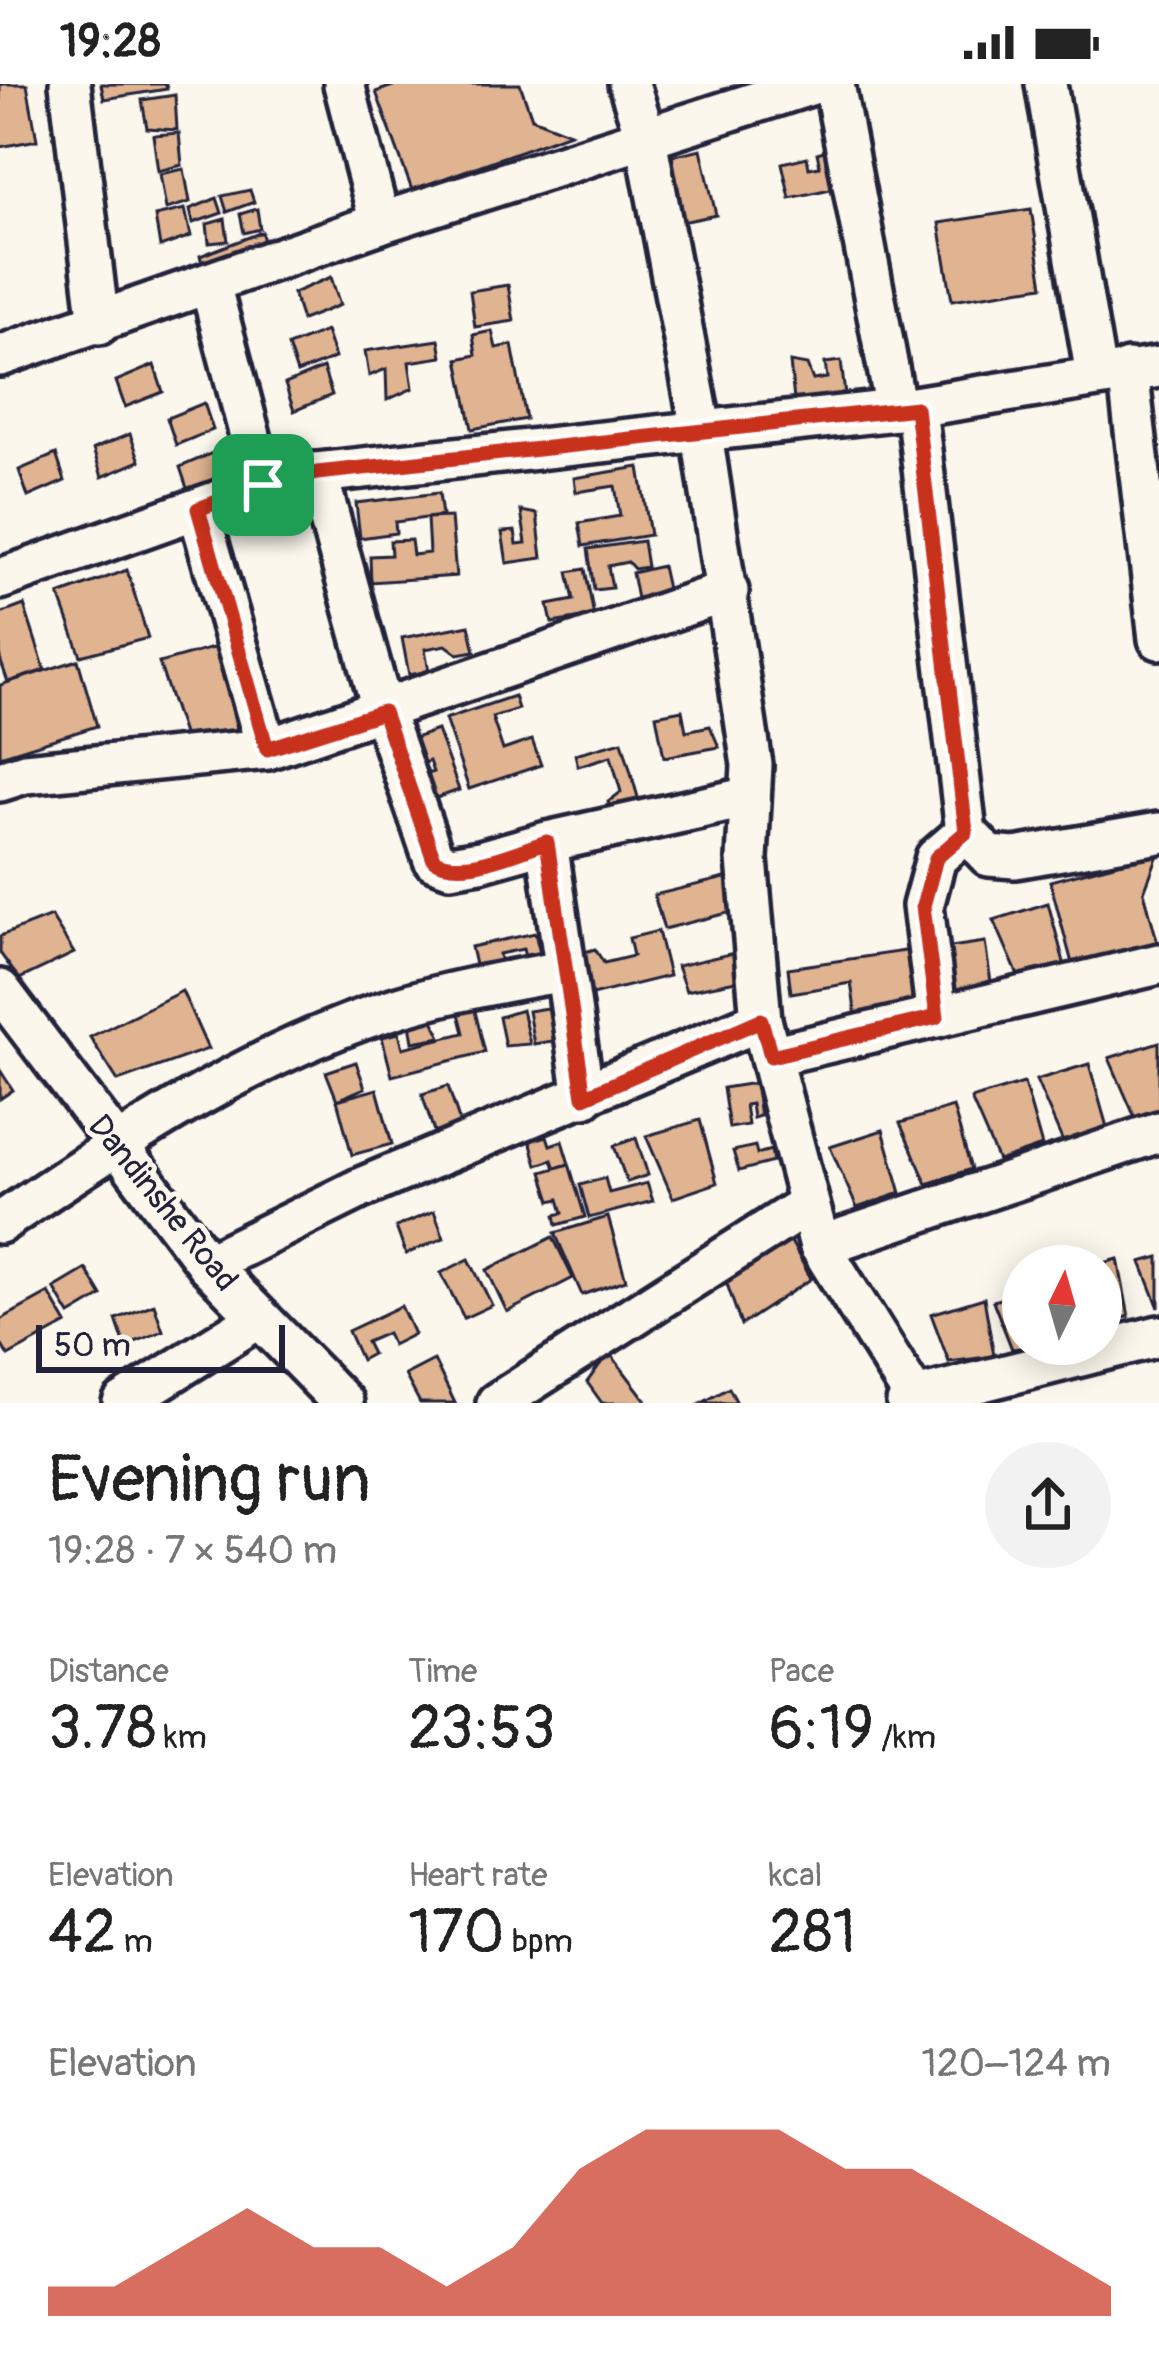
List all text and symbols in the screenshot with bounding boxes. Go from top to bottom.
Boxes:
text: 19:28 [60,14,161,70]
pin [212,434,314,536]
icon: arrive [230,452,296,518]
street label: Dandinshe Road [79,1106,247,1300]
north arrow [1002,1245,1122,1365]
map controls [1002,1245,1122,1365]
scale bar [36,1319,285,1372]
text: 50 m [54,1325,131,1366]
text: Evening run [48,1439,371,1522]
button: share [985,1442,1111,1568]
text: 19:28 · 7 × 540 m [48,1526,337,1575]
text: Distance [48,1651,169,1692]
text: Time [408,1651,477,1692]
text: Pace [769,1651,834,1692]
text: 3.78 [48,1692,157,1767]
text: 23:53 [408,1692,556,1767]
text: 6:19 [769,1692,874,1767]
text: km [157,1717,207,1758]
text: /km [874,1717,936,1758]
text: Elevation [48,1855,174,1896]
text: Heart rate [408,1855,547,1896]
text: kcal [769,1855,822,1896]
text: 42 [48,1896,116,1971]
text: 170 [408,1896,505,1971]
text: 281 [769,1896,856,1971]
text: m [116,1921,153,1962]
text: bpm [505,1921,573,1962]
text: Elevation [48,2039,197,2088]
text: 120–124 m [922,2039,1111,2088]

